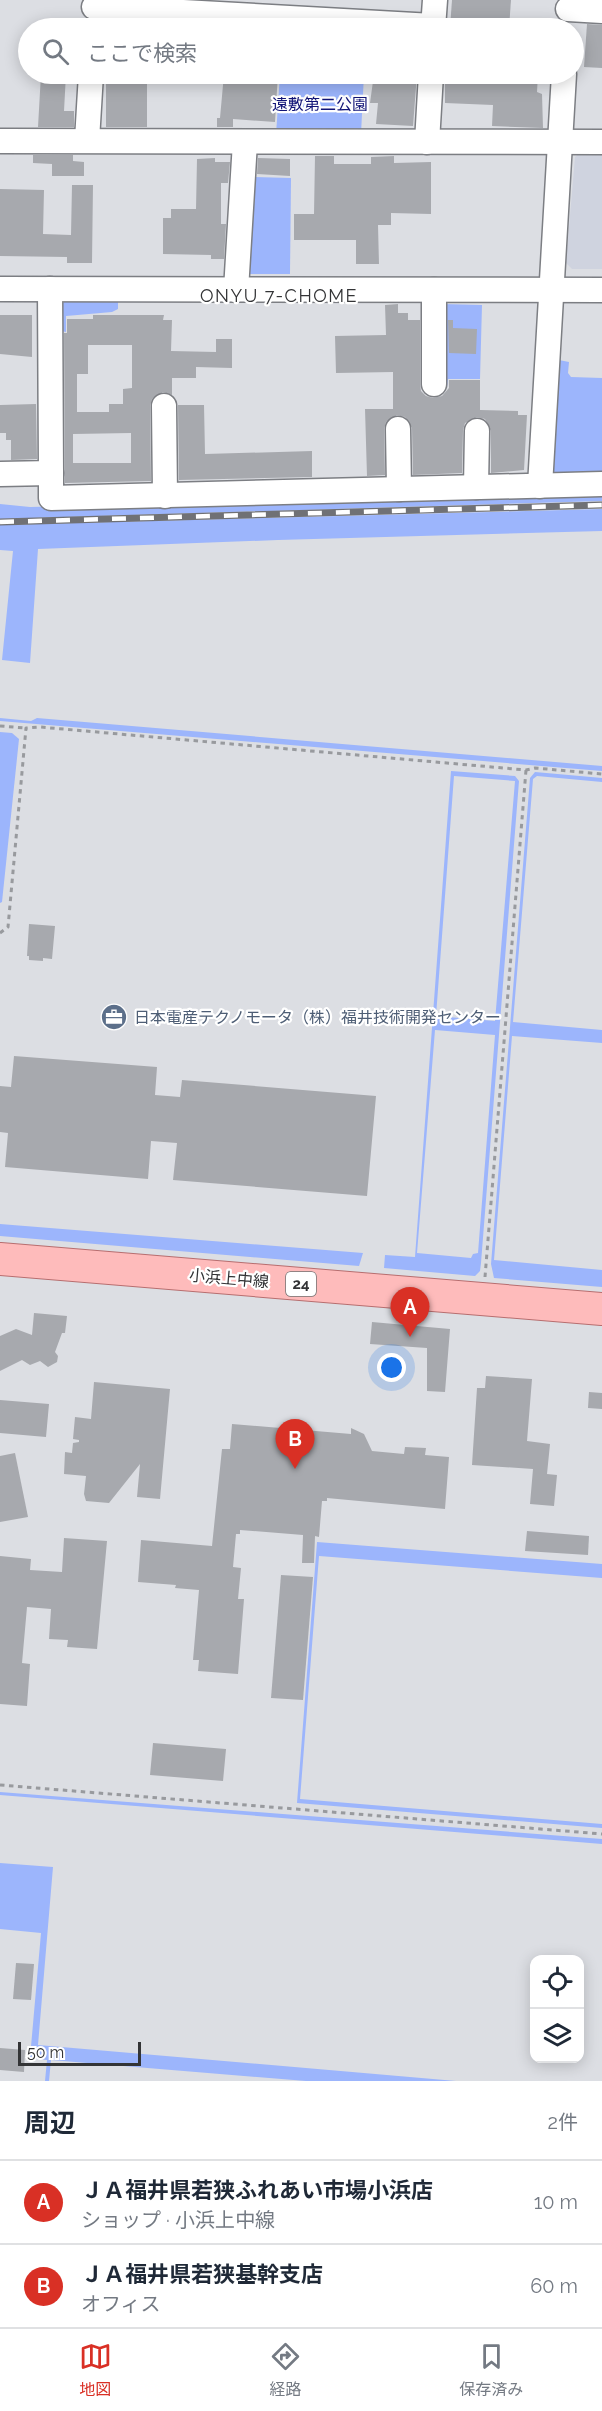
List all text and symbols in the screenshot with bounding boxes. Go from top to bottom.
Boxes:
search box [18,18,584,84]
icon: search [39,35,72,68]
text: ここで検索 [87,40,197,66]
park label: 遠敷第二公園 [272,95,368,114]
district label: ONYU 7-CHOME [200,285,358,306]
office icon: 日本電産テクノモータ（株）福井技術開発センター [99,1002,129,1032]
place label: 日本電産テクノモータ（株）福井技術開発センター [134,1008,501,1027]
street label: 小浜上中線 [188,1266,270,1291]
road number: 24 [286,1272,316,1296]
pin: A [390,1288,430,1337]
your location [377,1353,406,1382]
pin: B [276,1420,314,1469]
map controls [530,1955,584,2063]
button: locate [530,1955,584,2009]
button: layers [530,2009,584,2063]
scale bar [18,2039,141,2066]
text: 50 m [27,2043,64,2062]
text: 周辺 [24,2108,76,2138]
text: 2件 [548,2110,578,2134]
text: ＪＡ福井県若狭ふれあい市場小浜店 [81,2177,433,2203]
text: A [37,2190,50,2214]
text: 10 m [534,2190,578,2214]
text: ショップ · 小浜上中線 [81,2208,275,2232]
text: ＪＡ福井県若狭基幹支店 [81,2261,323,2287]
text: B [37,2274,50,2298]
text: 60 m [530,2274,578,2298]
text: オフィス [81,2292,161,2316]
tab: 地図 [79,2340,112,2400]
tab: 経路 [269,2340,302,2400]
tab: 保存済み [459,2340,523,2400]

